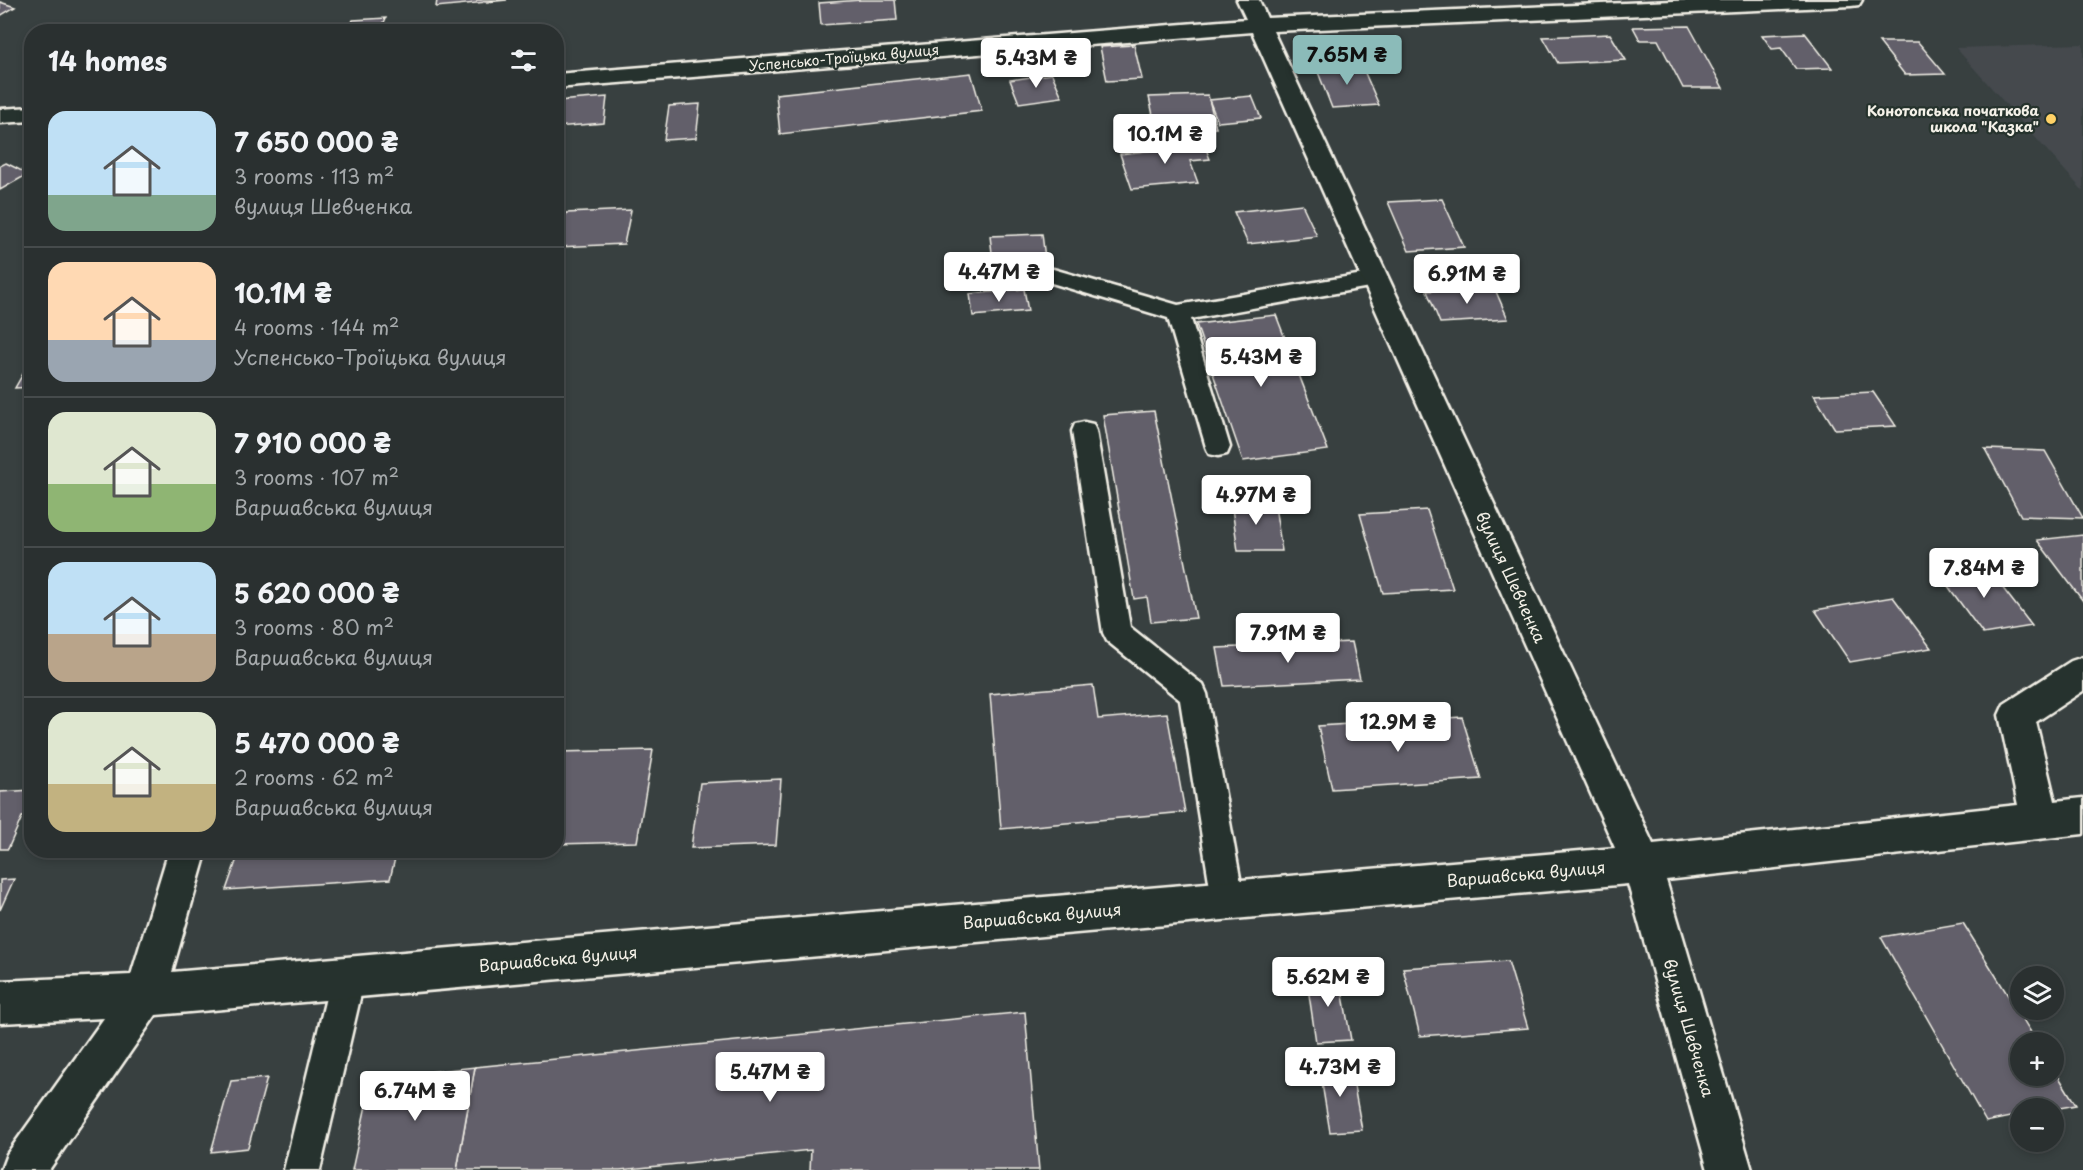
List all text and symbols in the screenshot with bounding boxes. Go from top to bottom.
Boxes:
pin: 7.65M ₴ [1292,35,1402,86]
pin: 5.43M ₴ [981,38,1091,89]
street label: Успенсько-Троїцька вулиця [748,39,940,76]
text: 7.65M ₴ [1307,39,1387,69]
text: 14 homes [48,41,167,80]
text: 5.43M ₴ [995,42,1077,72]
icon: filters [507,44,540,77]
place label: Конотопська початкова школа "Казка" [1867,100,2040,137]
marker: Конотопська початкова школа "Казка" [2044,112,2058,126]
pin: 10.1M ₴ [1110,114,1220,165]
text: 10.1M ₴ [1127,118,1203,148]
text: 7 650 000 ₴ [234,122,399,161]
icon: home [96,135,168,207]
text: 3 rooms · 113 m² [234,161,394,191]
text: вулиця Шевченка [234,191,412,221]
pin: 4.47M ₴ [944,252,1054,303]
pin: 6.91M ₴ [1412,254,1522,305]
text: 4.47M ₴ [958,256,1040,286]
text: 6.91M ₴ [1428,258,1506,288]
text: 10.1M ₴ [234,273,332,312]
icon: home [96,286,168,358]
text: 4 rooms · 144 m² [234,312,399,342]
pin: 5.43M ₴ [1206,337,1316,388]
text: 5.43M ₴ [1220,341,1302,371]
text: Успенсько-Троїцька вулиця [234,342,507,372]
text: 7 910 000 ₴ [234,423,391,462]
icon: home [96,436,168,508]
text: 3 rooms · 107 m² [234,462,399,492]
pin: 4.97M ₴ [1201,475,1311,526]
text: 4.97M ₴ [1216,479,1296,509]
text: Варшавська вулиця [234,492,433,522]
street label: вулиця Шевченка [1471,507,1553,646]
pin: 7.84M ₴ [1929,548,2039,599]
text: 7.84M ₴ [1943,552,2025,582]
text: 5 620 000 ₴ [234,573,400,612]
icon: home [96,586,168,658]
text: 3 rooms · 80 m² [234,612,394,642]
pin: 7.91M ₴ [1233,613,1343,664]
text: 7.91M ₴ [1250,617,1326,647]
text: Варшавська вулиця [234,642,433,672]
pin: 12.9M ₴ [1343,702,1453,753]
text: 12.9M ₴ [1360,706,1436,736]
text: 5 470 000 ₴ [234,723,400,762]
icon: home [96,736,168,808]
text: 2 rooms · 62 m² [234,762,394,792]
text: Варшавська вулиця [234,792,433,822]
street label: Варшавська вулиця [1446,854,1606,892]
street label: Варшавська вулиця [962,896,1122,934]
street label: Варшавська вулиця [478,939,638,977]
street label: вулиця Шевченка [1659,956,1721,1100]
pin: 5.62M ₴ [1273,957,1383,1008]
text: 5.62M ₴ [1286,961,1370,991]
map controls [2010,966,2064,1152]
button: layers [2010,966,2064,1020]
button: + [2010,1032,2064,1086]
pin: 4.73M ₴ [1285,1047,1395,1098]
text: 4.73M ₴ [1299,1051,1381,1081]
pin: 5.47M ₴ [715,1052,825,1103]
text: 5.47M ₴ [730,1056,810,1086]
pin: 6.74M ₴ [360,1071,470,1122]
text: 6.74M ₴ [374,1075,456,1105]
button: − [2010,1098,2064,1152]

